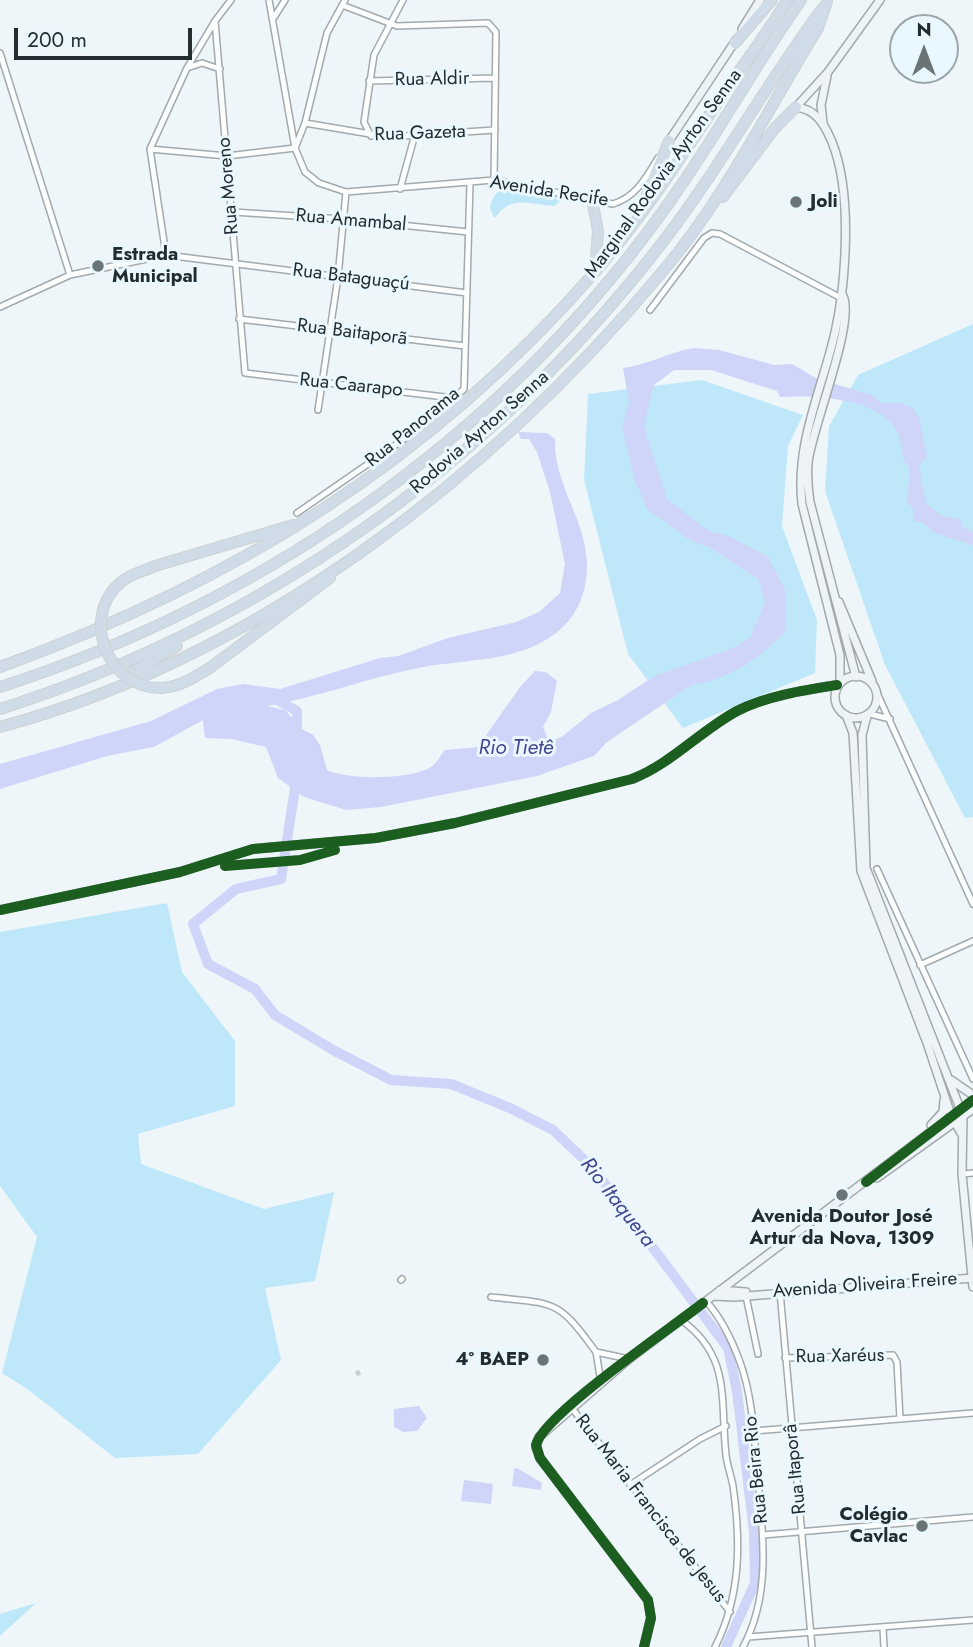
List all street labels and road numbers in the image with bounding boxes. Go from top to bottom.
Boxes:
street label: Marginal Rodovia Ayrton Senna [581,65,747,283]
street label: Rua Aldir [394,68,470,92]
street label: Rua Gazeta [374,121,466,147]
street label: Rua Moreno [213,136,245,236]
street label: Avenida Recife [488,171,610,213]
street label: Rua Amambal [295,205,407,237]
street label: Rua Bataguaçú [291,260,411,296]
street label: Rua Baitaporã [296,315,408,351]
street label: Rodovia Ayrton Senna [406,367,554,499]
street label: Rua Caarapo [298,369,404,403]
street label: Rua Panorama [361,383,465,473]
street label: Avenida Oliveira Freire [772,1268,958,1304]
street label: Rua Xaréus [795,1345,885,1369]
street label: Rua Maria Francisca de Jesus [569,1410,731,1608]
street label: Rua Beira Rio [740,1415,774,1525]
street label: Rua Itaporâ [780,1423,812,1515]

